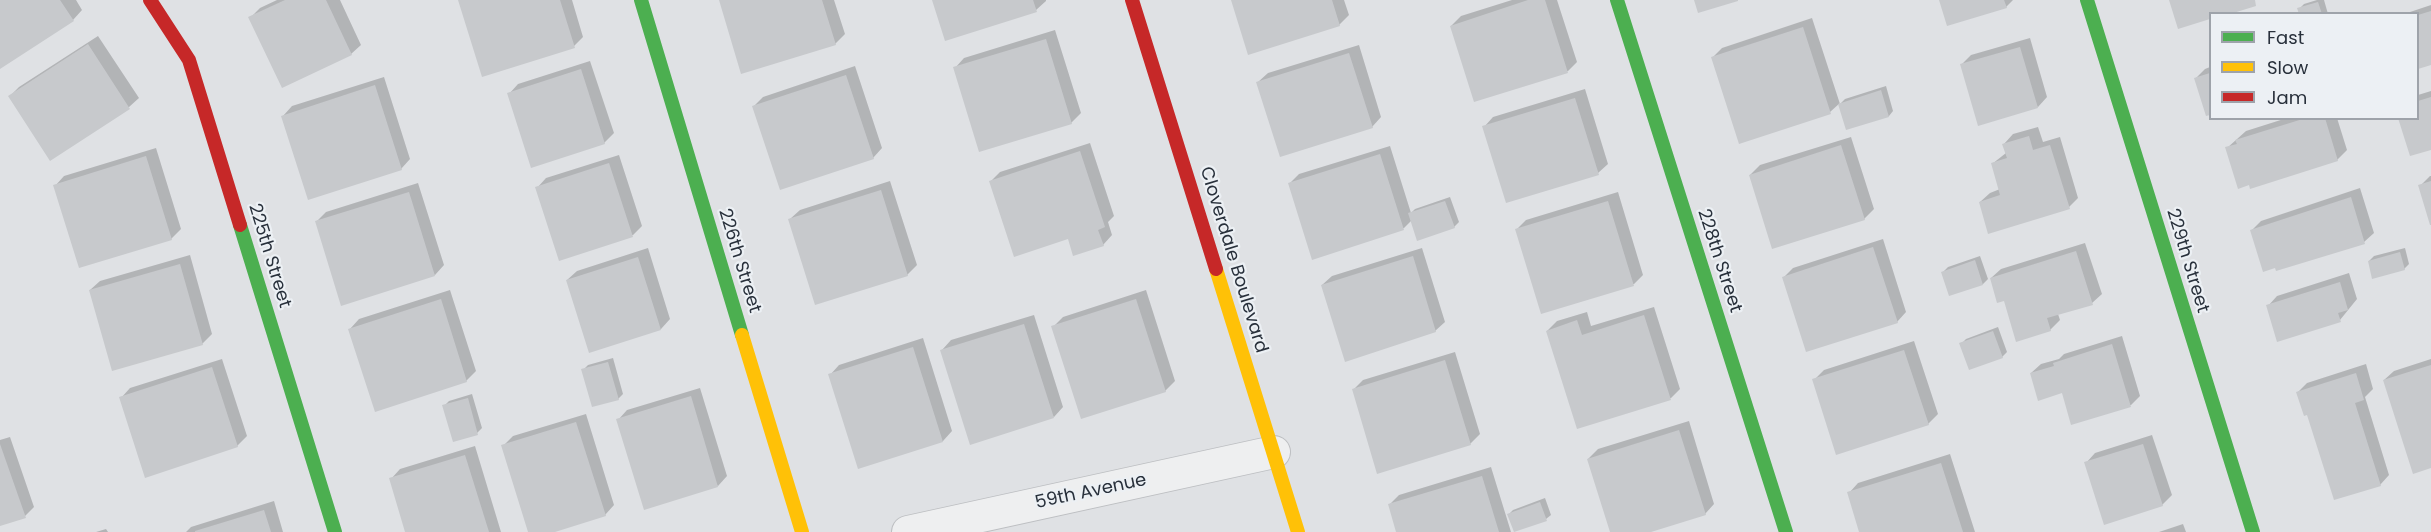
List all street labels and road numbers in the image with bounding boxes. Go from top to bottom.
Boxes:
street label: Cloverdale Boulevard [1194,164,1272,356]
street label: 225th Street [243,201,295,311]
street label: 226th Street [713,206,765,316]
street label: 228th Street [1692,206,1746,316]
street label: 229th Street [2161,206,2213,316]
street label: 59th Avenue [1033,470,1149,514]

